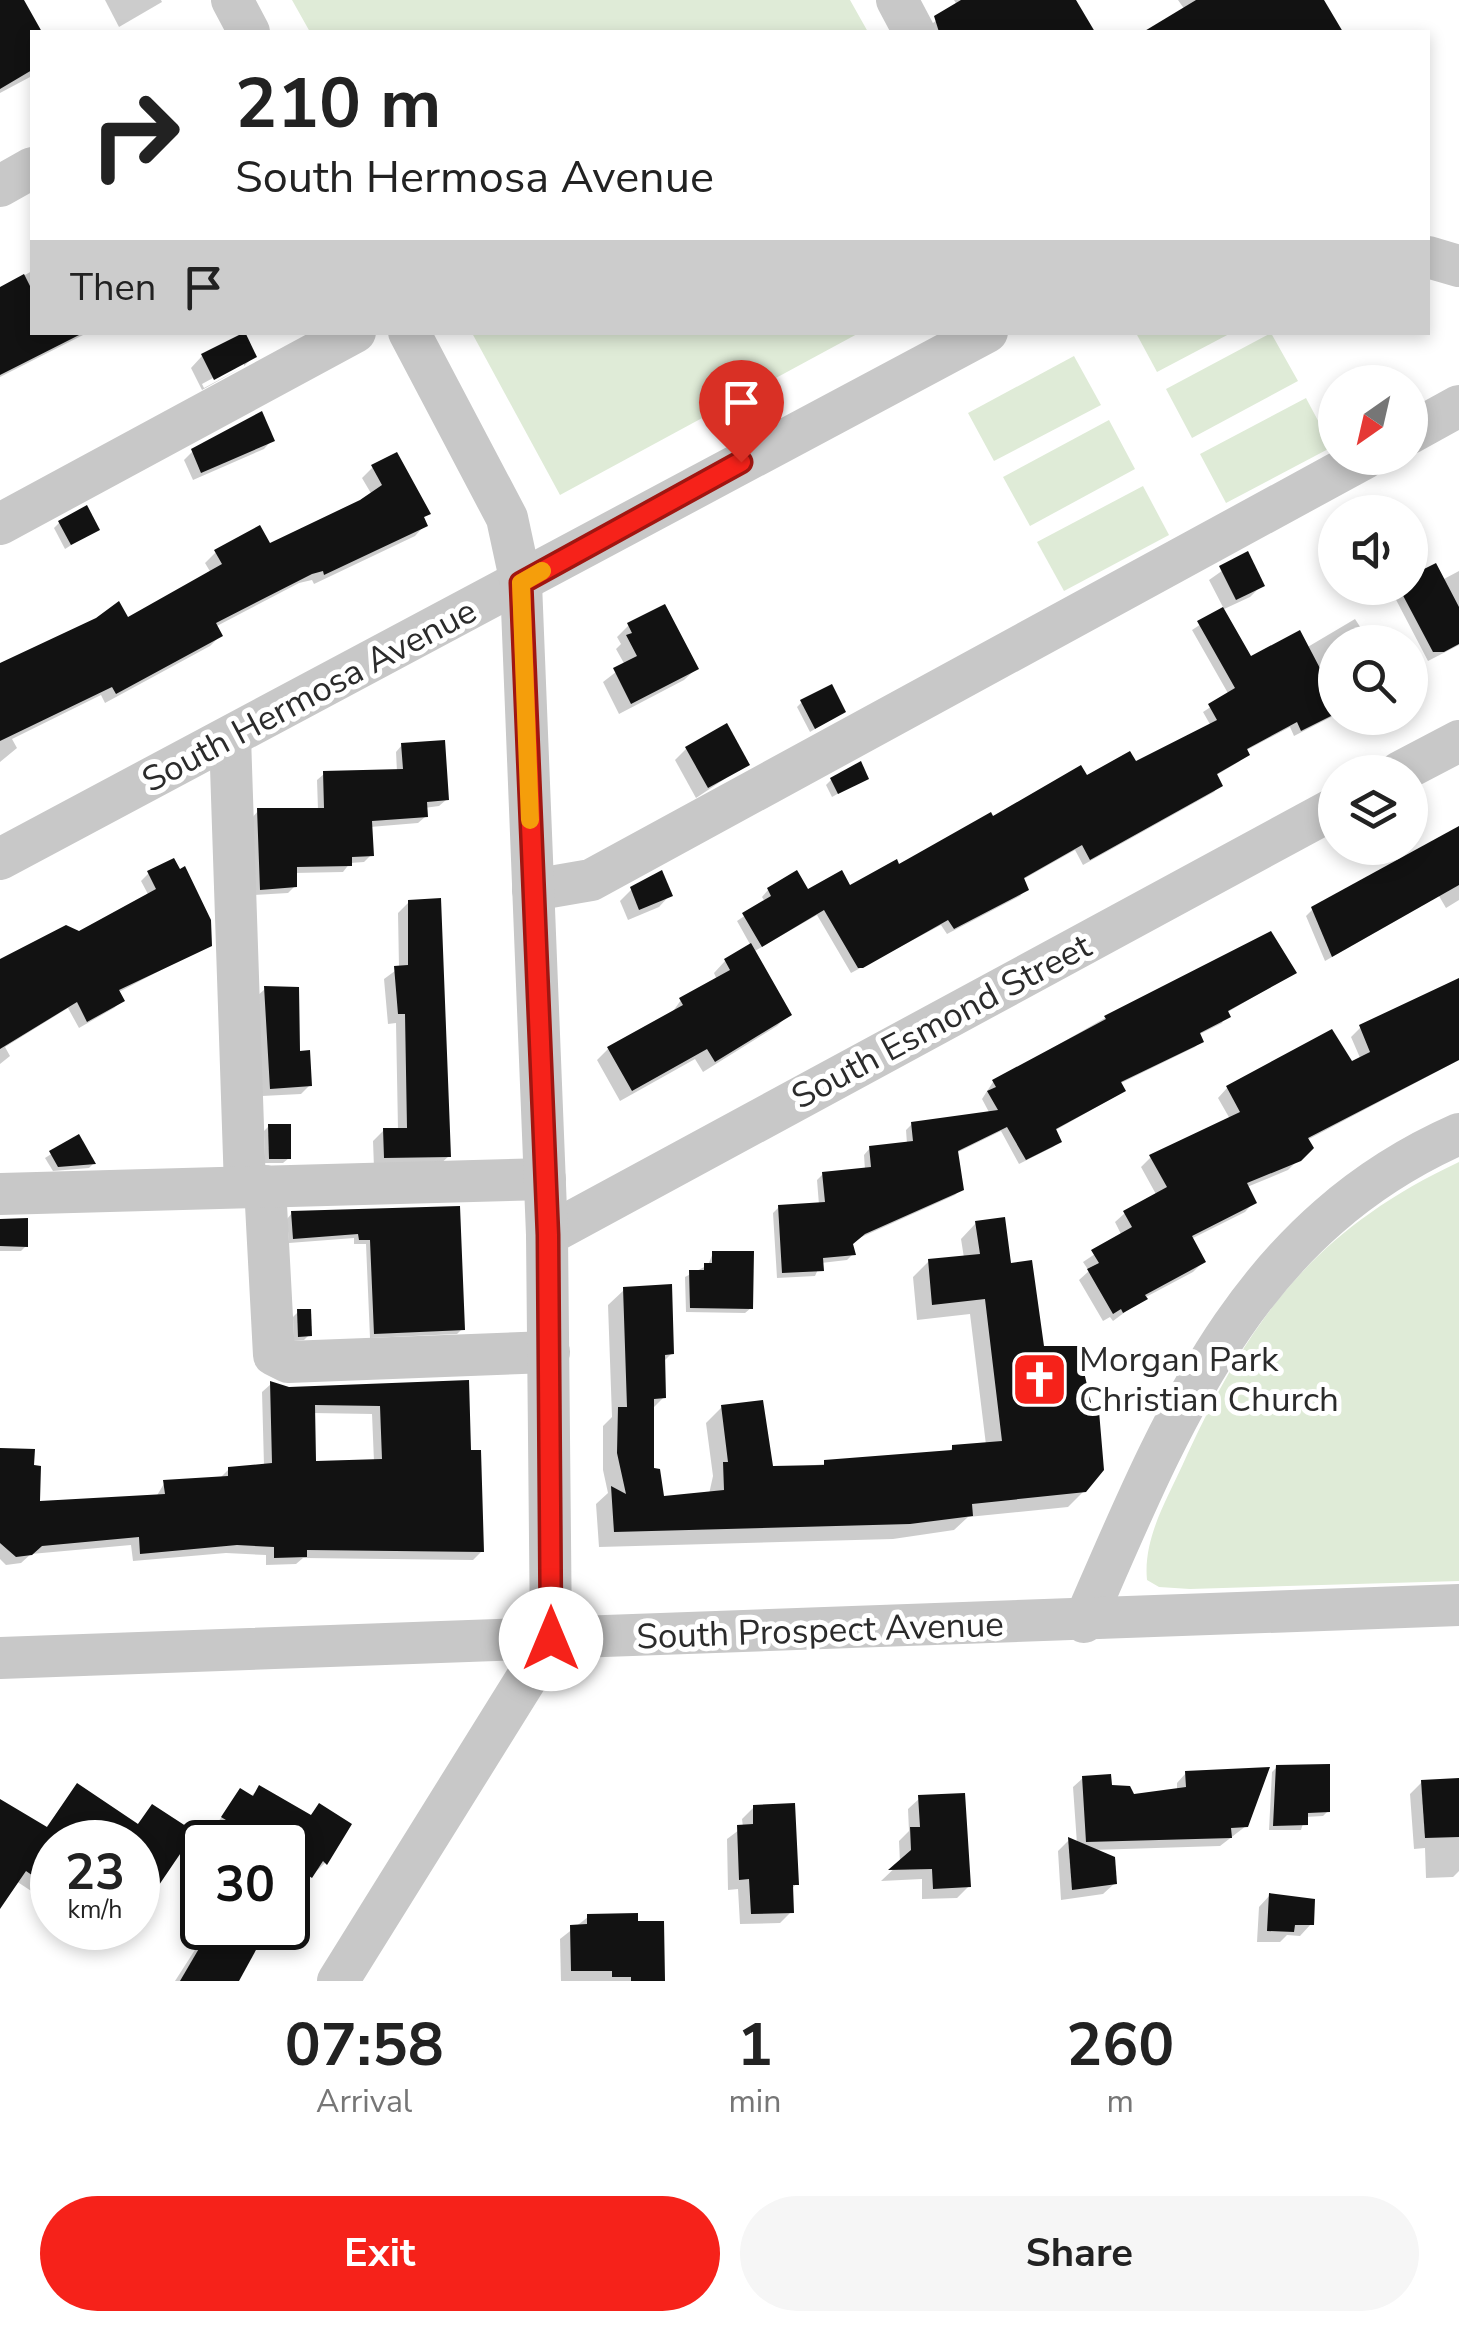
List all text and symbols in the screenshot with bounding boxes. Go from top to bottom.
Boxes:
text: 210 m [235,56,441,152]
icon: right [70,70,200,200]
text: South Hermosa Avenue [235,147,714,208]
icon: arrive [176,260,231,315]
text: Then [70,262,156,313]
pin [699,360,784,463]
north arrow [1318,365,1428,475]
map controls [1318,365,1428,865]
icon: arrive [714,375,769,430]
button: sound [1318,495,1428,605]
street label: South Hermosa Avenue [134,587,485,804]
button: search [1318,625,1428,735]
button: layers [1318,755,1428,865]
street label: South Esmond Street [783,922,1100,1120]
place label: Morgan Park Christian Church [1079,1336,1339,1423]
church icon: Morgan Park Christian Church [1010,1349,1070,1409]
position arrow [499,1587,603,1691]
street label: South Prospect Avenue [635,1601,1005,1660]
speed limit sign: 30 [180,1820,310,1950]
text: 23 [65,1838,125,1907]
text: km/h [67,1893,123,1927]
text: 07:58 [285,2004,444,2086]
text: 1 [737,2004,773,2086]
text: 260 [1066,2004,1174,2086]
text: Arrival [316,2080,412,2123]
text: min [728,2080,781,2123]
text: m [1106,2080,1134,2123]
button: Exit [40,2196,720,2311]
button: Share [740,2196,1419,2311]

